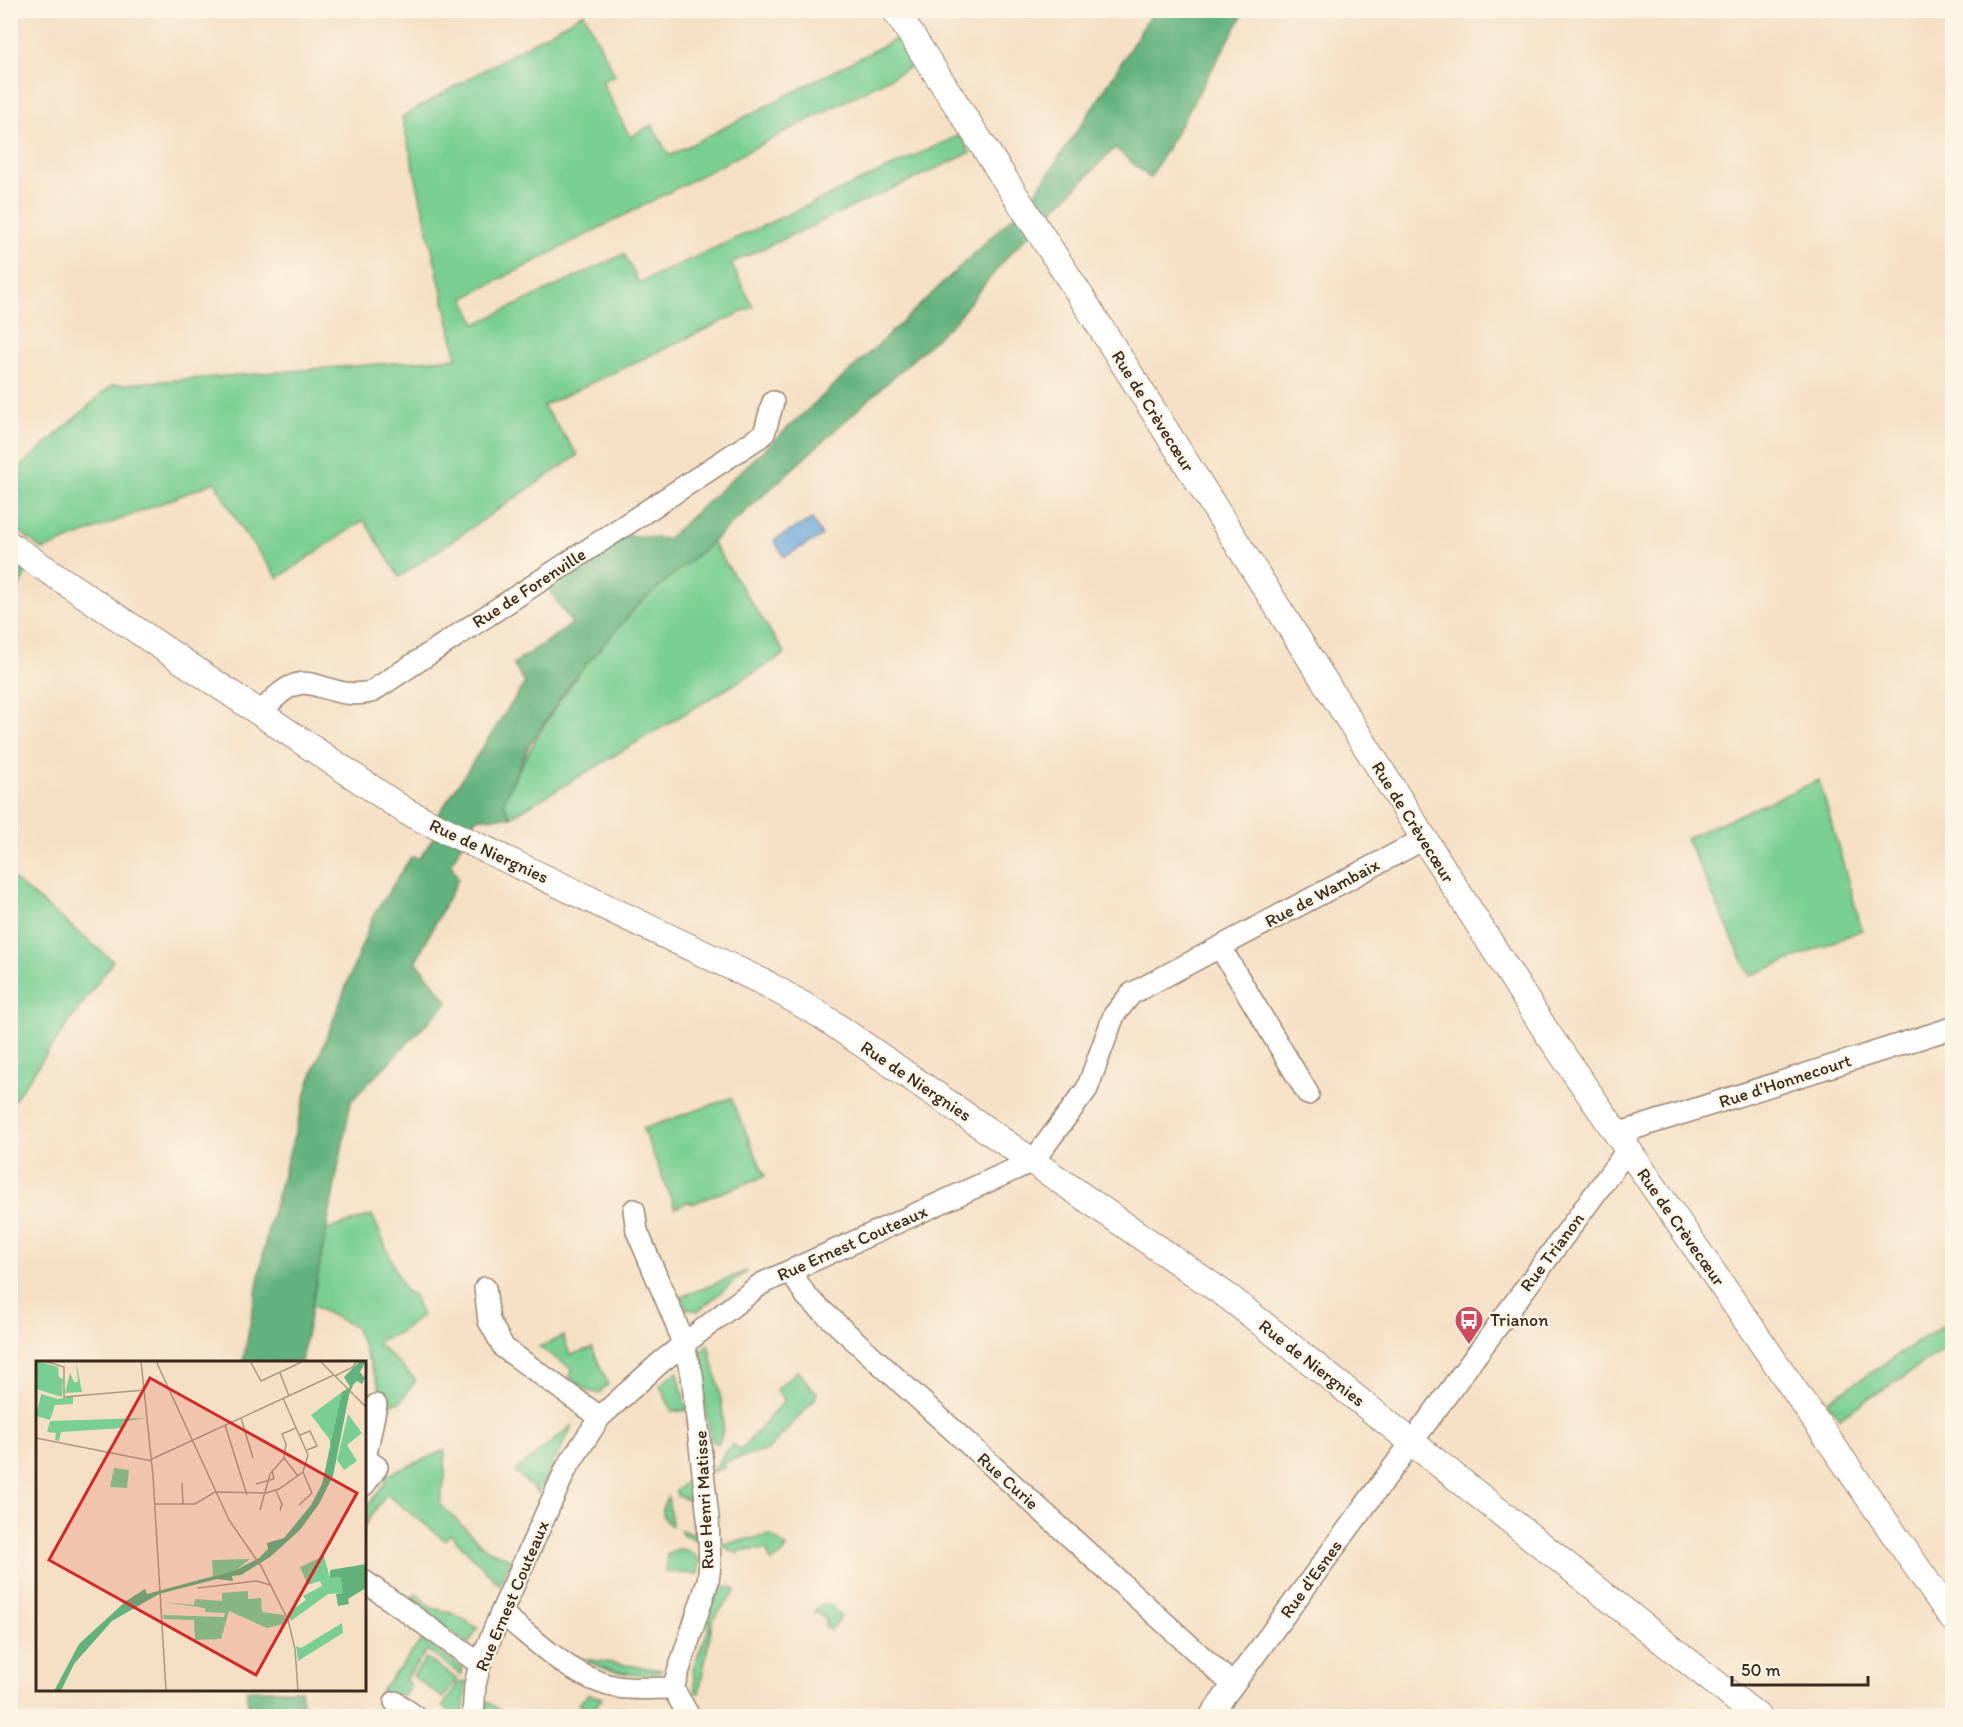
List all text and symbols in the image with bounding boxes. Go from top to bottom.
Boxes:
street label: Rue de Crèvecœur [1107,346,1199,476]
street label: Rue de Forenville [468,543,590,633]
street label: Rue de Crèvecœur [1367,757,1459,887]
street label: Rue de Niergnies [426,814,552,888]
street label: Rue de Wambaix [1261,854,1383,932]
street label: Rue de Niergnies [856,1036,976,1126]
street label: Rue d'Honnecourt [1716,1049,1854,1113]
street label: Rue de Crèvecœur [1632,1164,1730,1290]
street label: Rue Ernest Couteaux [774,1200,930,1286]
street label: Rue Trianon [1515,1208,1589,1296]
bus stop icon: Trianon [1453,1304,1485,1346]
place label: Trianon [1490,1309,1548,1331]
street label: Rue de Niergnies [1254,1315,1370,1411]
inset map [36,1361,366,1691]
street label: Rue Henri Matisse [689,1430,719,1570]
street label: Rue Curie [973,1448,1043,1514]
street label: Rue Ernest Couteaux [470,1517,554,1675]
street label: Rue d'Esnes [1275,1536,1347,1622]
scale bar [1732,1649,1868,1687]
text: 50 m [1741,1659,1781,1681]

